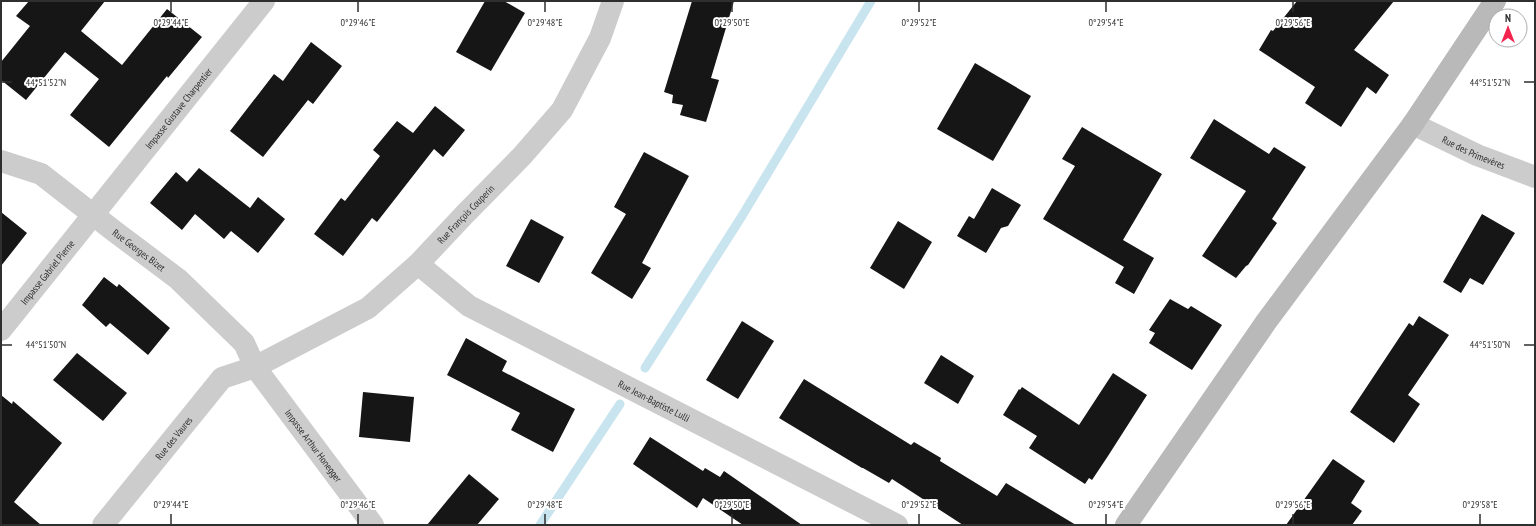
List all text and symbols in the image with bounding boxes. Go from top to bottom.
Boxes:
north arrow [1488,8,1528,48]
text: N [1505,11,1511,25]
text: 0°29'44"E [154,16,188,29]
text: 0°29'46"E [341,16,375,29]
text: 0°29'48"E [528,16,562,29]
text: 0°29'50"E [715,16,749,29]
text: 0°29'52"E [902,16,936,29]
text: 0°29'54"E [1089,16,1123,29]
text: 0°29'56"E [1276,16,1310,29]
street label: Impasse Gustave Charpentier [142,65,215,152]
text: 44°51'52"N [26,76,66,89]
text: 44°51'52"N [1470,76,1510,89]
street label: Rue des Primevères [1440,133,1507,172]
street label: Rue François Couperin [435,182,497,247]
street label: Rue Georges Bizet [110,226,168,274]
street label: Impasse Gabriel Pierne [18,238,77,307]
text: 44°51'50"N [26,338,66,351]
text: 44°51'50"N [1470,338,1510,351]
street label: Rue Jean-Baptiste Lulli [616,377,692,425]
street label: Impasse Arthur Honegger [282,407,345,485]
street label: Rue des Vaures [152,413,196,463]
text: 0°29'44"E [154,498,188,511]
text: 0°29'46"E [341,498,375,511]
text: 0°29'48"E [528,498,562,511]
text: 0°29'50"E [715,498,749,511]
text: 0°29'52"E [902,498,936,511]
text: 0°29'54"E [1089,498,1123,511]
text: 0°29'56"E [1276,498,1310,511]
text: 0°29'58"E [1463,498,1497,511]

